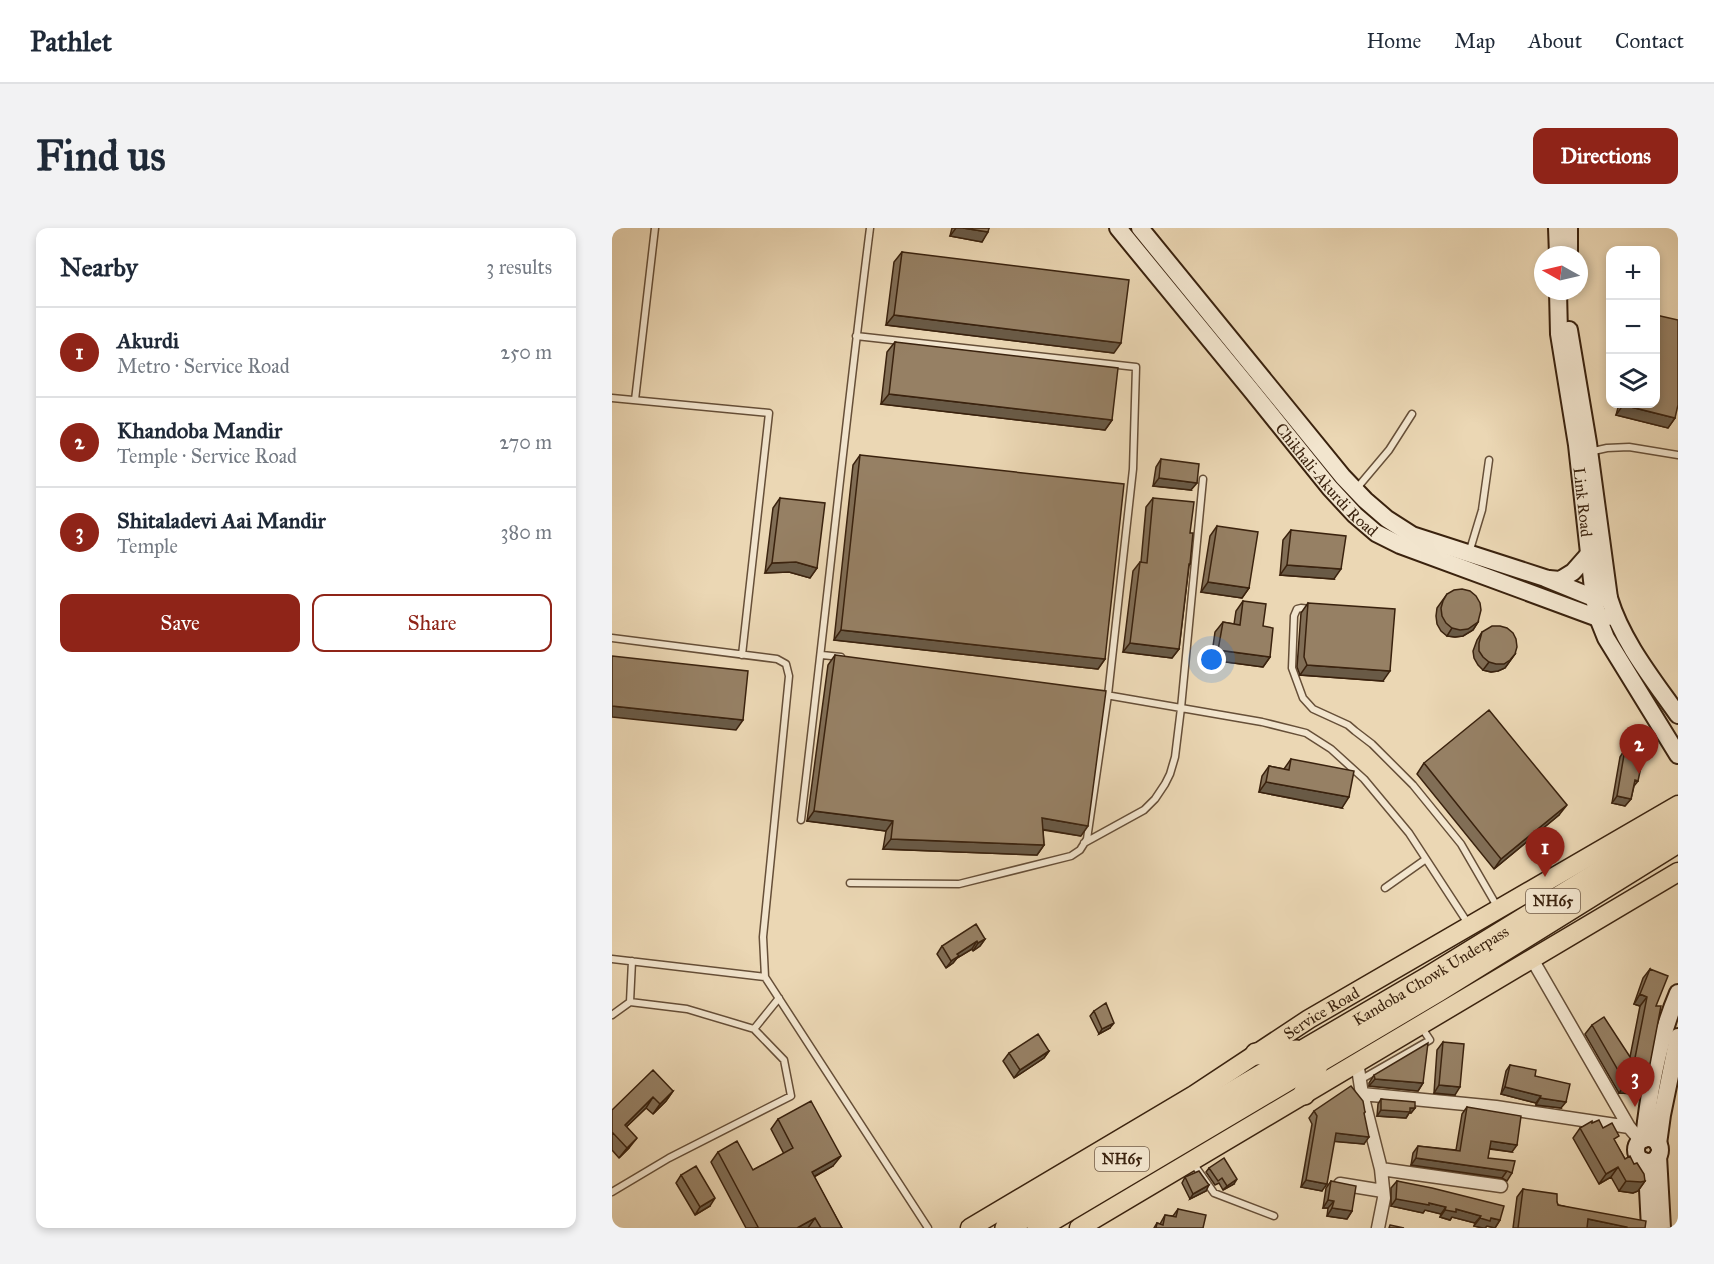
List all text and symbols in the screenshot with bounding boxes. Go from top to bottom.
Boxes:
text: Pathlet [30,24,112,59]
text: Home [1366,28,1421,54]
text: Map [1454,28,1495,54]
text: About [1528,28,1582,54]
text: Contact [1615,28,1684,54]
button: Directions [1533,128,1678,184]
text: Find us [36,130,166,182]
north arrow [1534,246,1588,300]
map controls [1606,246,1660,408]
button: + [1606,246,1660,300]
text: Nearby [60,251,138,283]
text: 3 results [486,255,552,279]
button: − [1606,300,1660,354]
text: Akurdi [117,327,179,354]
text: 1 [76,340,83,364]
text: 250 m [500,340,552,364]
text: Metro · Service Road [117,354,290,378]
button: layers [1606,354,1660,408]
text: Khandoba Mandir [117,417,282,444]
street label: Chikhali-Akurdi Road [1272,419,1382,540]
text: 2 [75,430,84,454]
text: 270 m [499,430,552,454]
text: Temple · Service Road [117,444,297,468]
street label: Link Road [1570,466,1597,538]
text: Shitaladevi Aai Mandir [117,507,326,534]
text: 3 [76,520,84,544]
text: 380 m [501,520,552,544]
text: Temple [117,534,178,558]
button: Save [60,594,300,652]
button: Share [312,594,552,652]
your location [1197,645,1226,674]
pin: 2 [1620,724,1658,774]
pin: 1 [1526,828,1564,877]
road number: NH65 [1526,889,1580,913]
street label: Kandoba Chowk Underpass [1349,921,1512,1029]
street label: Service Road [1280,983,1362,1043]
pin: 3 [1616,1058,1654,1107]
road number: NH65 [1095,1147,1149,1171]

